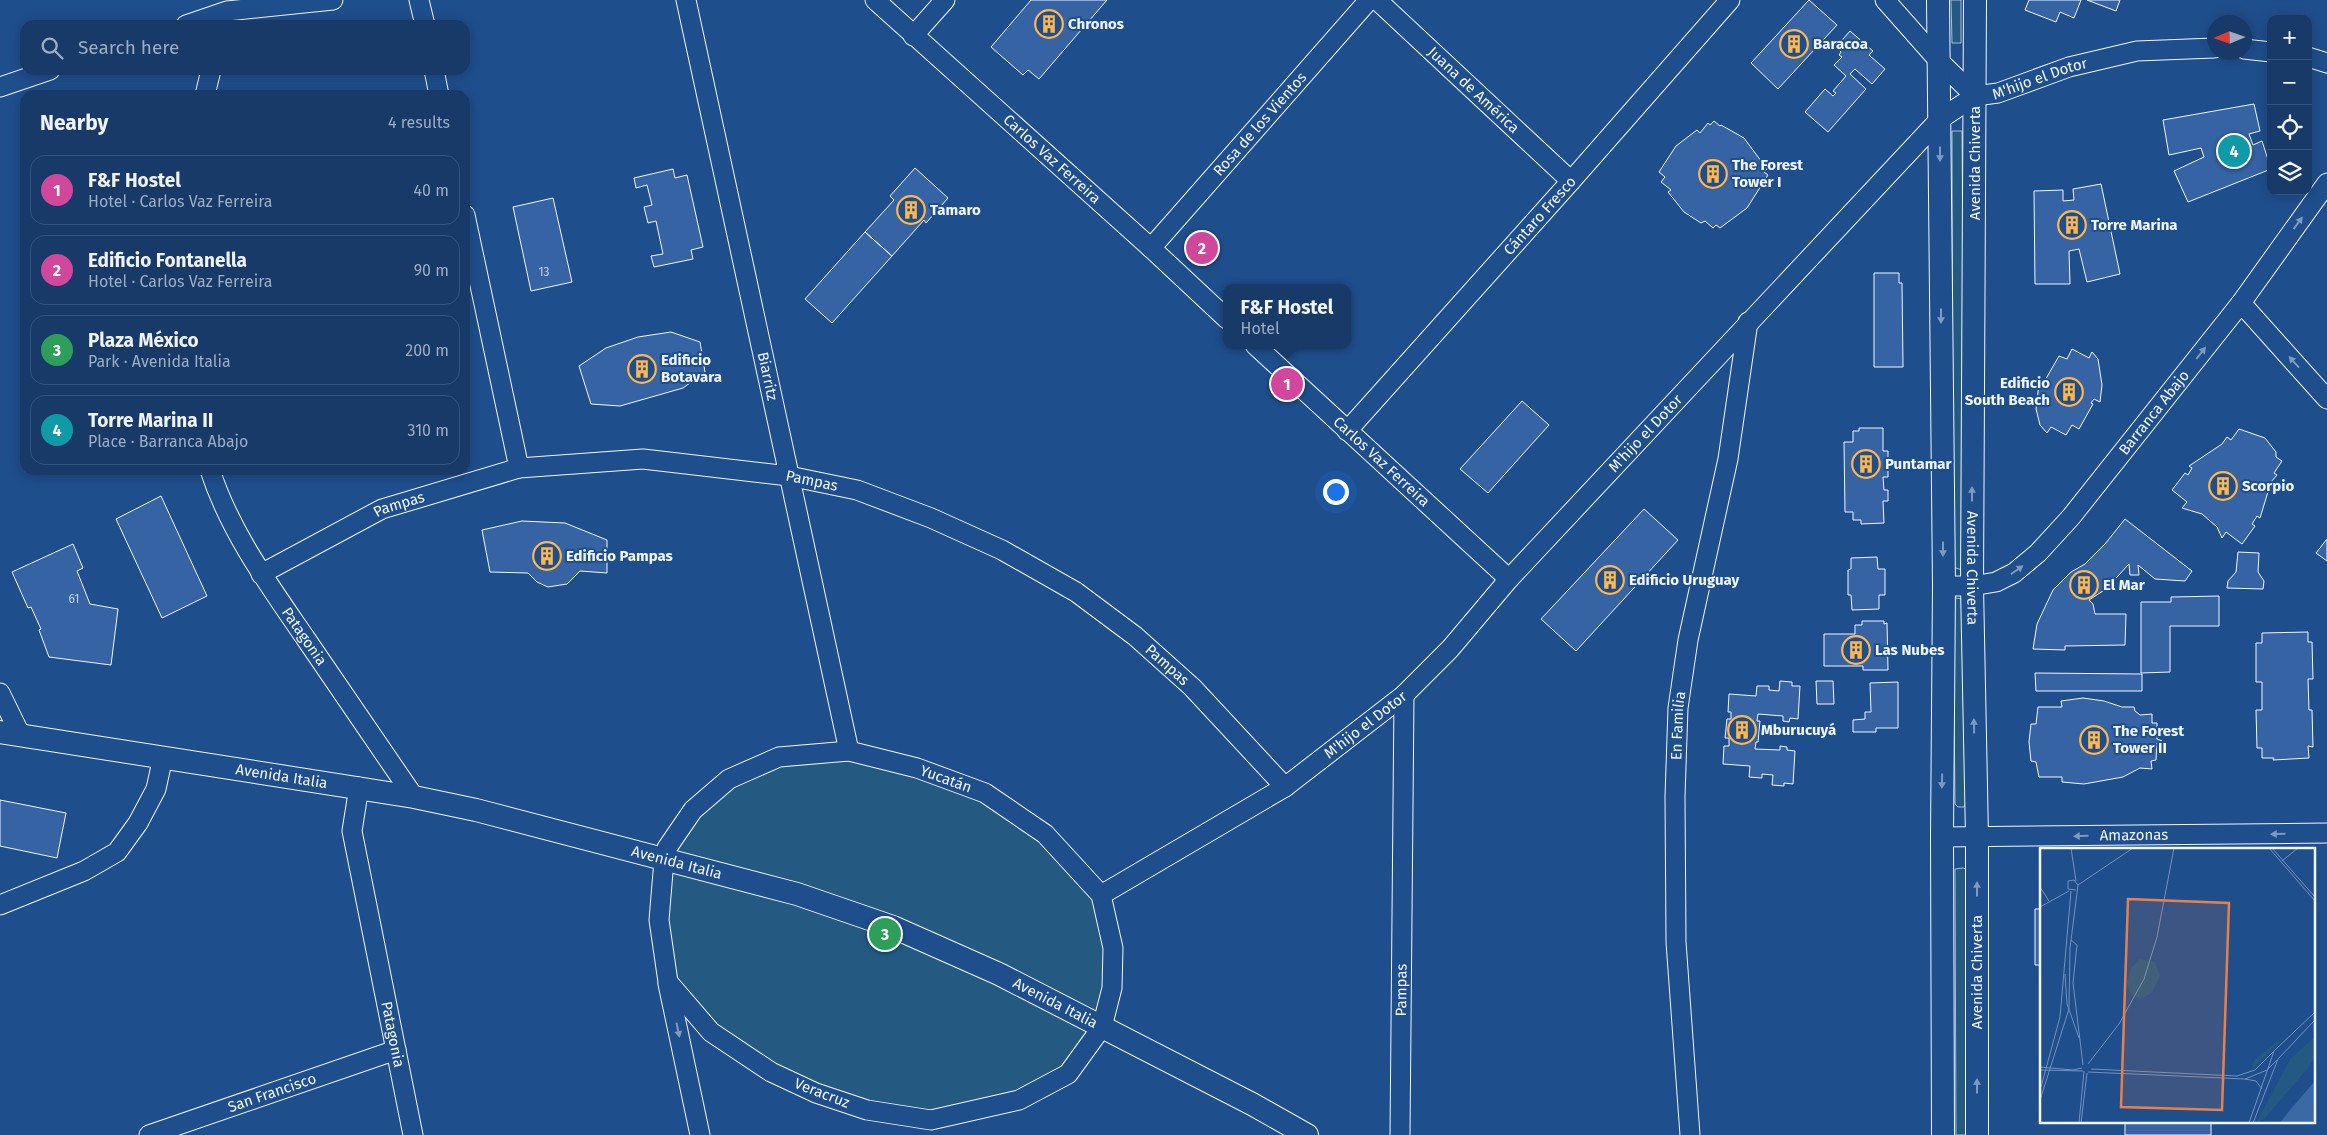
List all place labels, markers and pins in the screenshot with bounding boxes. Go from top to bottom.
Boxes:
building icon: Chronos [1034,9,1064,39]
place label: Chronos [1068,15,1124,33]
building icon: Baracoa [1779,29,1809,59]
place label: Baracoa [1813,35,1868,53]
pin: 4 [2218,132,2250,170]
place label: The Forest Tower I [1732,156,1803,191]
building icon: The Forest Tower I [1698,159,1728,189]
building icon: Tamaro [896,195,926,225]
place label: Tamaro [930,201,981,219]
building icon: Torre Marina [2057,210,2087,240]
place label: Torre Marina [2091,216,2178,234]
pin: 2 [1186,229,1218,267]
place label: Edificio Botavara [661,351,722,386]
building icon: Edificio Botavara [627,354,657,384]
pin: 1 [1271,365,1303,403]
place label: Edificio South Beach [1965,374,2050,409]
building icon: Edificio South Beach [2054,377,2084,407]
building icon: Puntamar [1851,449,1881,479]
place label: Puntamar [1885,455,1953,473]
building icon: Scorpio [2208,471,2238,501]
place label: Scorpio [2242,477,2294,495]
building icon: Edificio Pampas [532,541,562,571]
place label: Edificio Pampas [566,547,673,565]
building icon: Edificio Uruguay [1595,565,1625,595]
building icon: El Mar [2069,570,2099,600]
place label: Edificio Uruguay [1629,571,1740,589]
place label: El Mar [2103,576,2146,594]
building icon: Las Nubes [1841,635,1871,665]
place label: Las Nubes [1875,641,1944,659]
building icon: Mburucuyá [1727,715,1757,745]
place label: Mburucuyá [1761,721,1836,739]
place label: The Forest Tower II [2113,722,2184,757]
building icon: The Forest Tower II [2079,725,2109,755]
pin: 3 [869,915,901,953]

